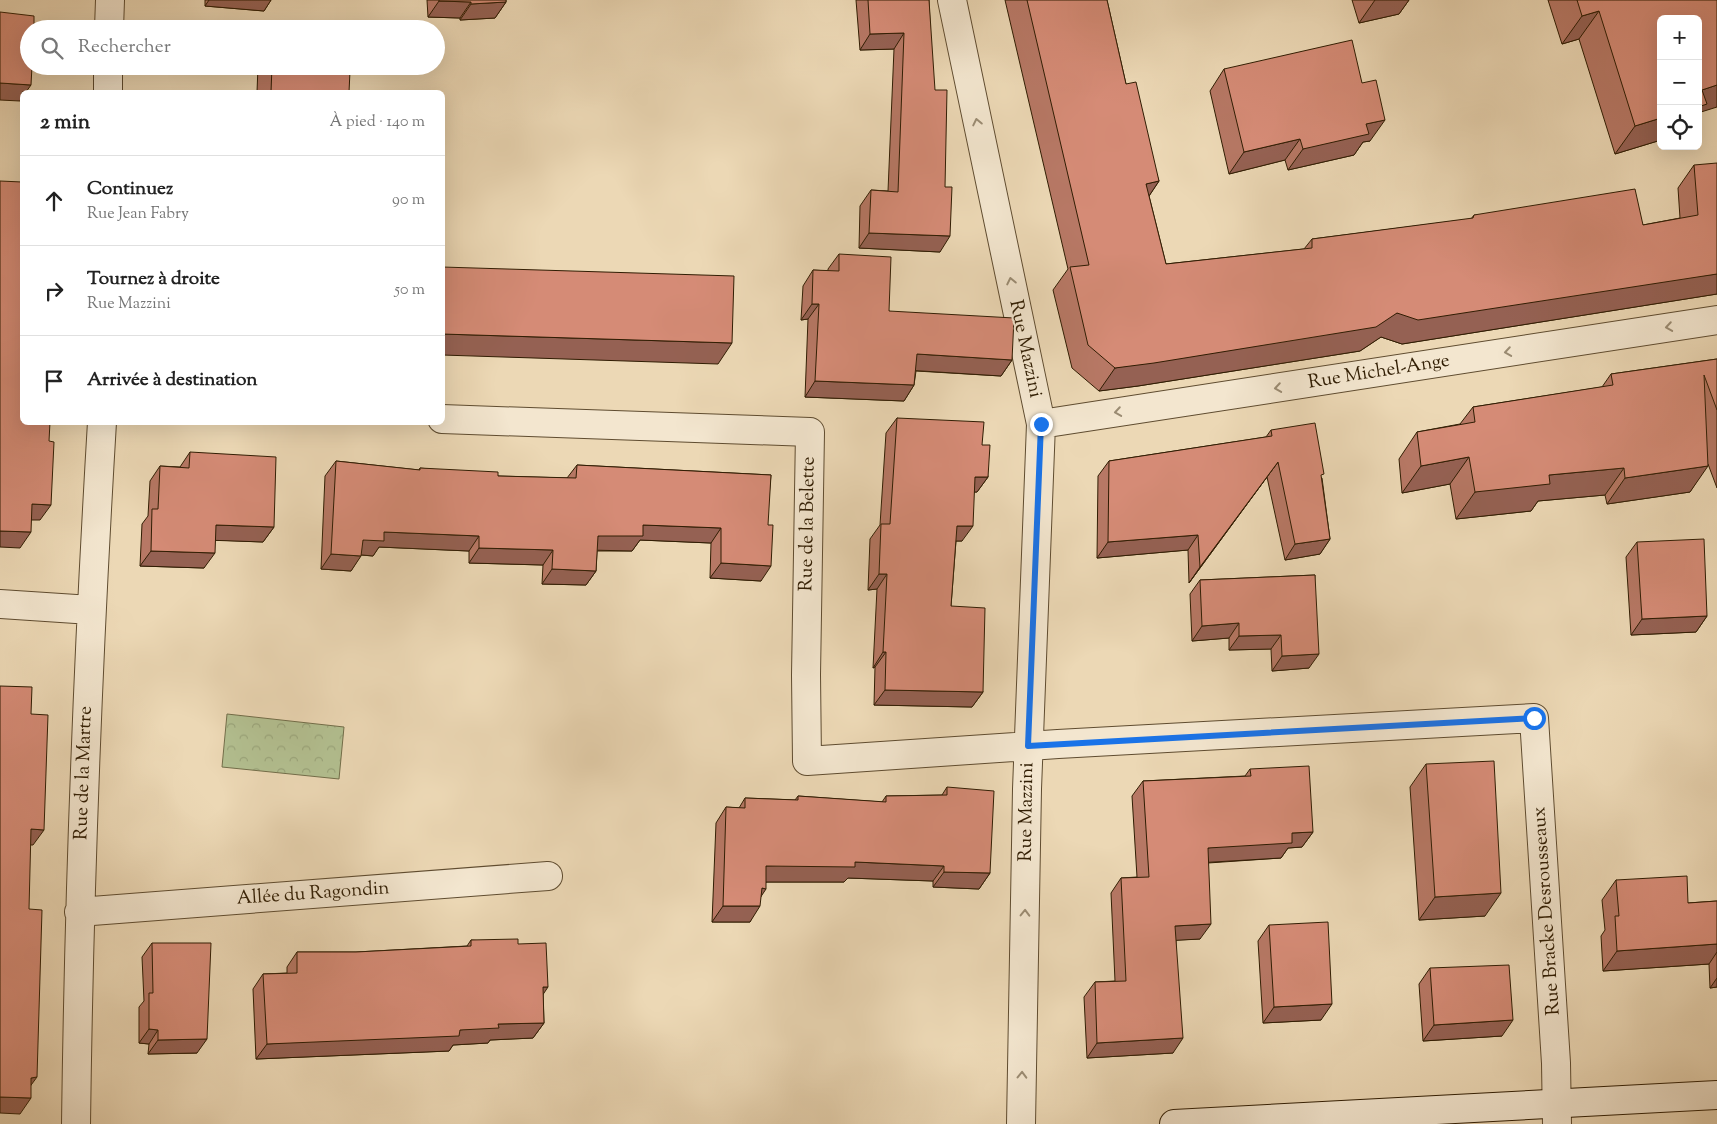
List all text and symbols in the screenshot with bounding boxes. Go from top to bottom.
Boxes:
map controls [1657,15,1702,150]
button: + [1657,15,1702,60]
search box [20,20,445,75]
icon: search [38,34,66,62]
text: Rechercher [78,34,171,61]
button: − [1657,60,1702,105]
button: locate [1657,105,1702,150]
text: 2 min [40,108,90,138]
text: À pied · 140 m [329,111,425,134]
one-way arrow [973,118,983,127]
text: Continuez [87,176,173,203]
icon: ahead [40,187,68,215]
text: 90 m [392,189,425,212]
text: Rue Jean Fabry [87,203,189,226]
text: Tournez à droite [87,266,220,293]
icon: right [40,277,68,305]
one-way arrow [1006,277,1017,286]
text: 50 m [394,279,425,302]
text: Rue Mazzini [87,293,171,316]
street label: Rue Mazzini [1001,298,1049,400]
one-way arrow [1664,321,1672,332]
one-way arrow [1504,346,1512,357]
street label: Rue Michel-Ange [1306,347,1452,397]
icon: arrive [40,367,68,395]
text: Arrivée à destination [87,367,258,394]
one-way arrow [1274,382,1283,392]
one-way arrow [1113,407,1122,417]
route end [1030,413,1053,436]
street label: Rue de la Belette [793,456,823,592]
street label: Rue de la Martre [68,705,100,840]
route start [1523,707,1546,730]
street label: Rue Mazzini [1013,762,1041,862]
street label: Rue Bracke Desrousseaux [1526,806,1568,1016]
street label: Allée du Ragondin [236,875,390,913]
one-way arrow [1020,909,1030,916]
one-way arrow [1017,1071,1027,1079]

